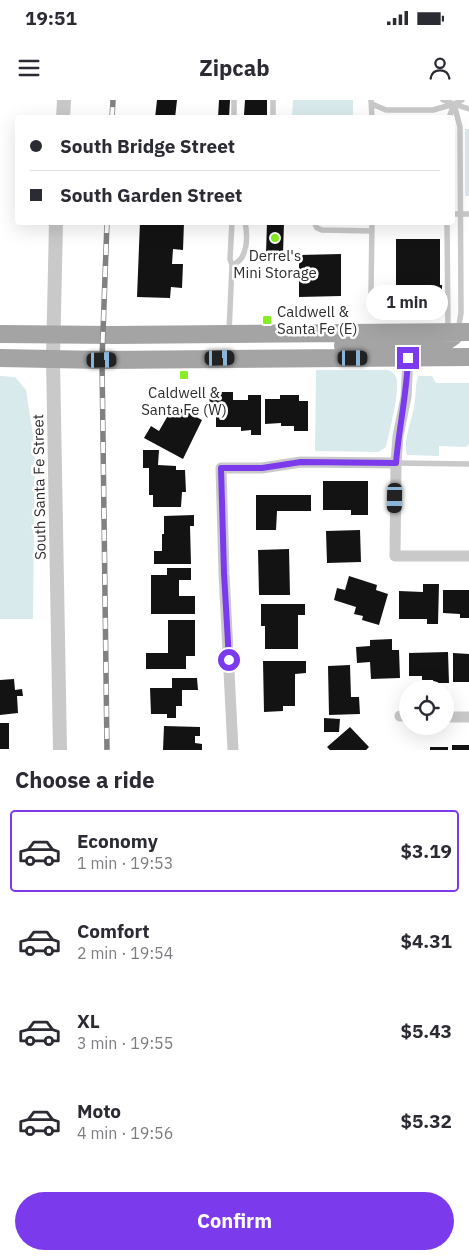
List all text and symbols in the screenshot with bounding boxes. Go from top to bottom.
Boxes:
text: 19:51 [25,6,77,30]
text: Zipcab [199,53,270,82]
icon: menu [15,54,43,82]
icon: person [426,54,454,82]
text: South Bridge Street [60,134,235,158]
text: South Garden Street [60,183,242,207]
marker: Derrel's Mini Storage [269,232,281,244]
place label: Derrel's Mini Storage [233,246,317,282]
callout: 1 min [367,286,449,320]
text: 1 min [386,292,428,312]
place label: Caldwell & Santa Fe (E) [277,302,358,338]
marker: Caldwell & Santa Fe (E) [261,314,273,326]
route end [397,347,419,369]
car [204,350,235,366]
car [338,351,368,366]
car [86,352,117,368]
marker: Caldwell & Santa Fe (W) [178,369,190,381]
place label: Caldwell & Santa Fe (W) [141,383,227,419]
street label: South Santa Fe Street [28,414,50,560]
car [387,483,402,513]
route start [218,649,240,671]
map controls [399,680,454,735]
button: locate [399,680,454,735]
text: Choose a ride [15,765,155,794]
icon: car [17,829,62,874]
text: Economy [77,829,158,853]
text: $3.19 [400,839,452,863]
text: 1 min · 19:53 [77,853,173,873]
icon: car [17,919,62,964]
text: Comfort [77,919,150,943]
text: $4.31 [400,929,452,953]
text: 2 min · 19:54 [77,943,173,963]
icon: car [17,1009,62,1054]
text: XL [77,1009,100,1033]
text: $5.43 [400,1019,452,1043]
text: 3 min · 19:55 [77,1033,173,1053]
icon: car [17,1099,62,1144]
text: Moto [77,1099,121,1123]
text: $5.32 [400,1109,452,1133]
text: 4 min · 19:56 [77,1123,173,1143]
button: Confirm [15,1192,454,1250]

